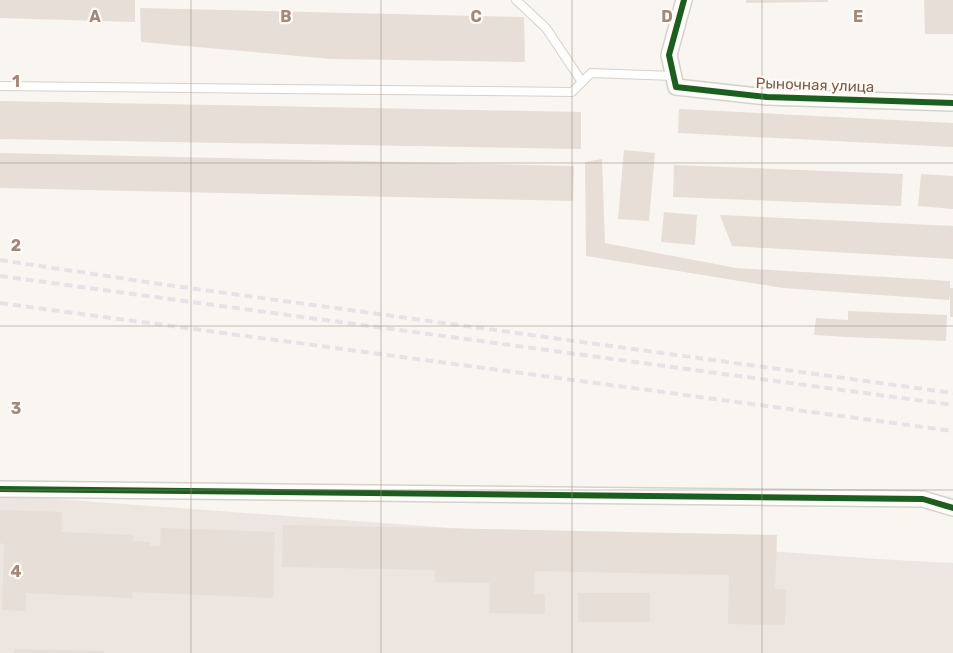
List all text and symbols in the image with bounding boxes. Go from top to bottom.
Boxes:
text: A [89,7,101,26]
text: B [280,7,292,26]
text: C [470,7,482,26]
text: D [661,7,673,26]
text: E [853,7,863,26]
text: 1 [12,72,20,91]
street label: Рыночная улица [755,74,875,96]
text: 2 [11,236,21,255]
text: 3 [11,399,21,418]
text: 4 [11,562,22,581]

